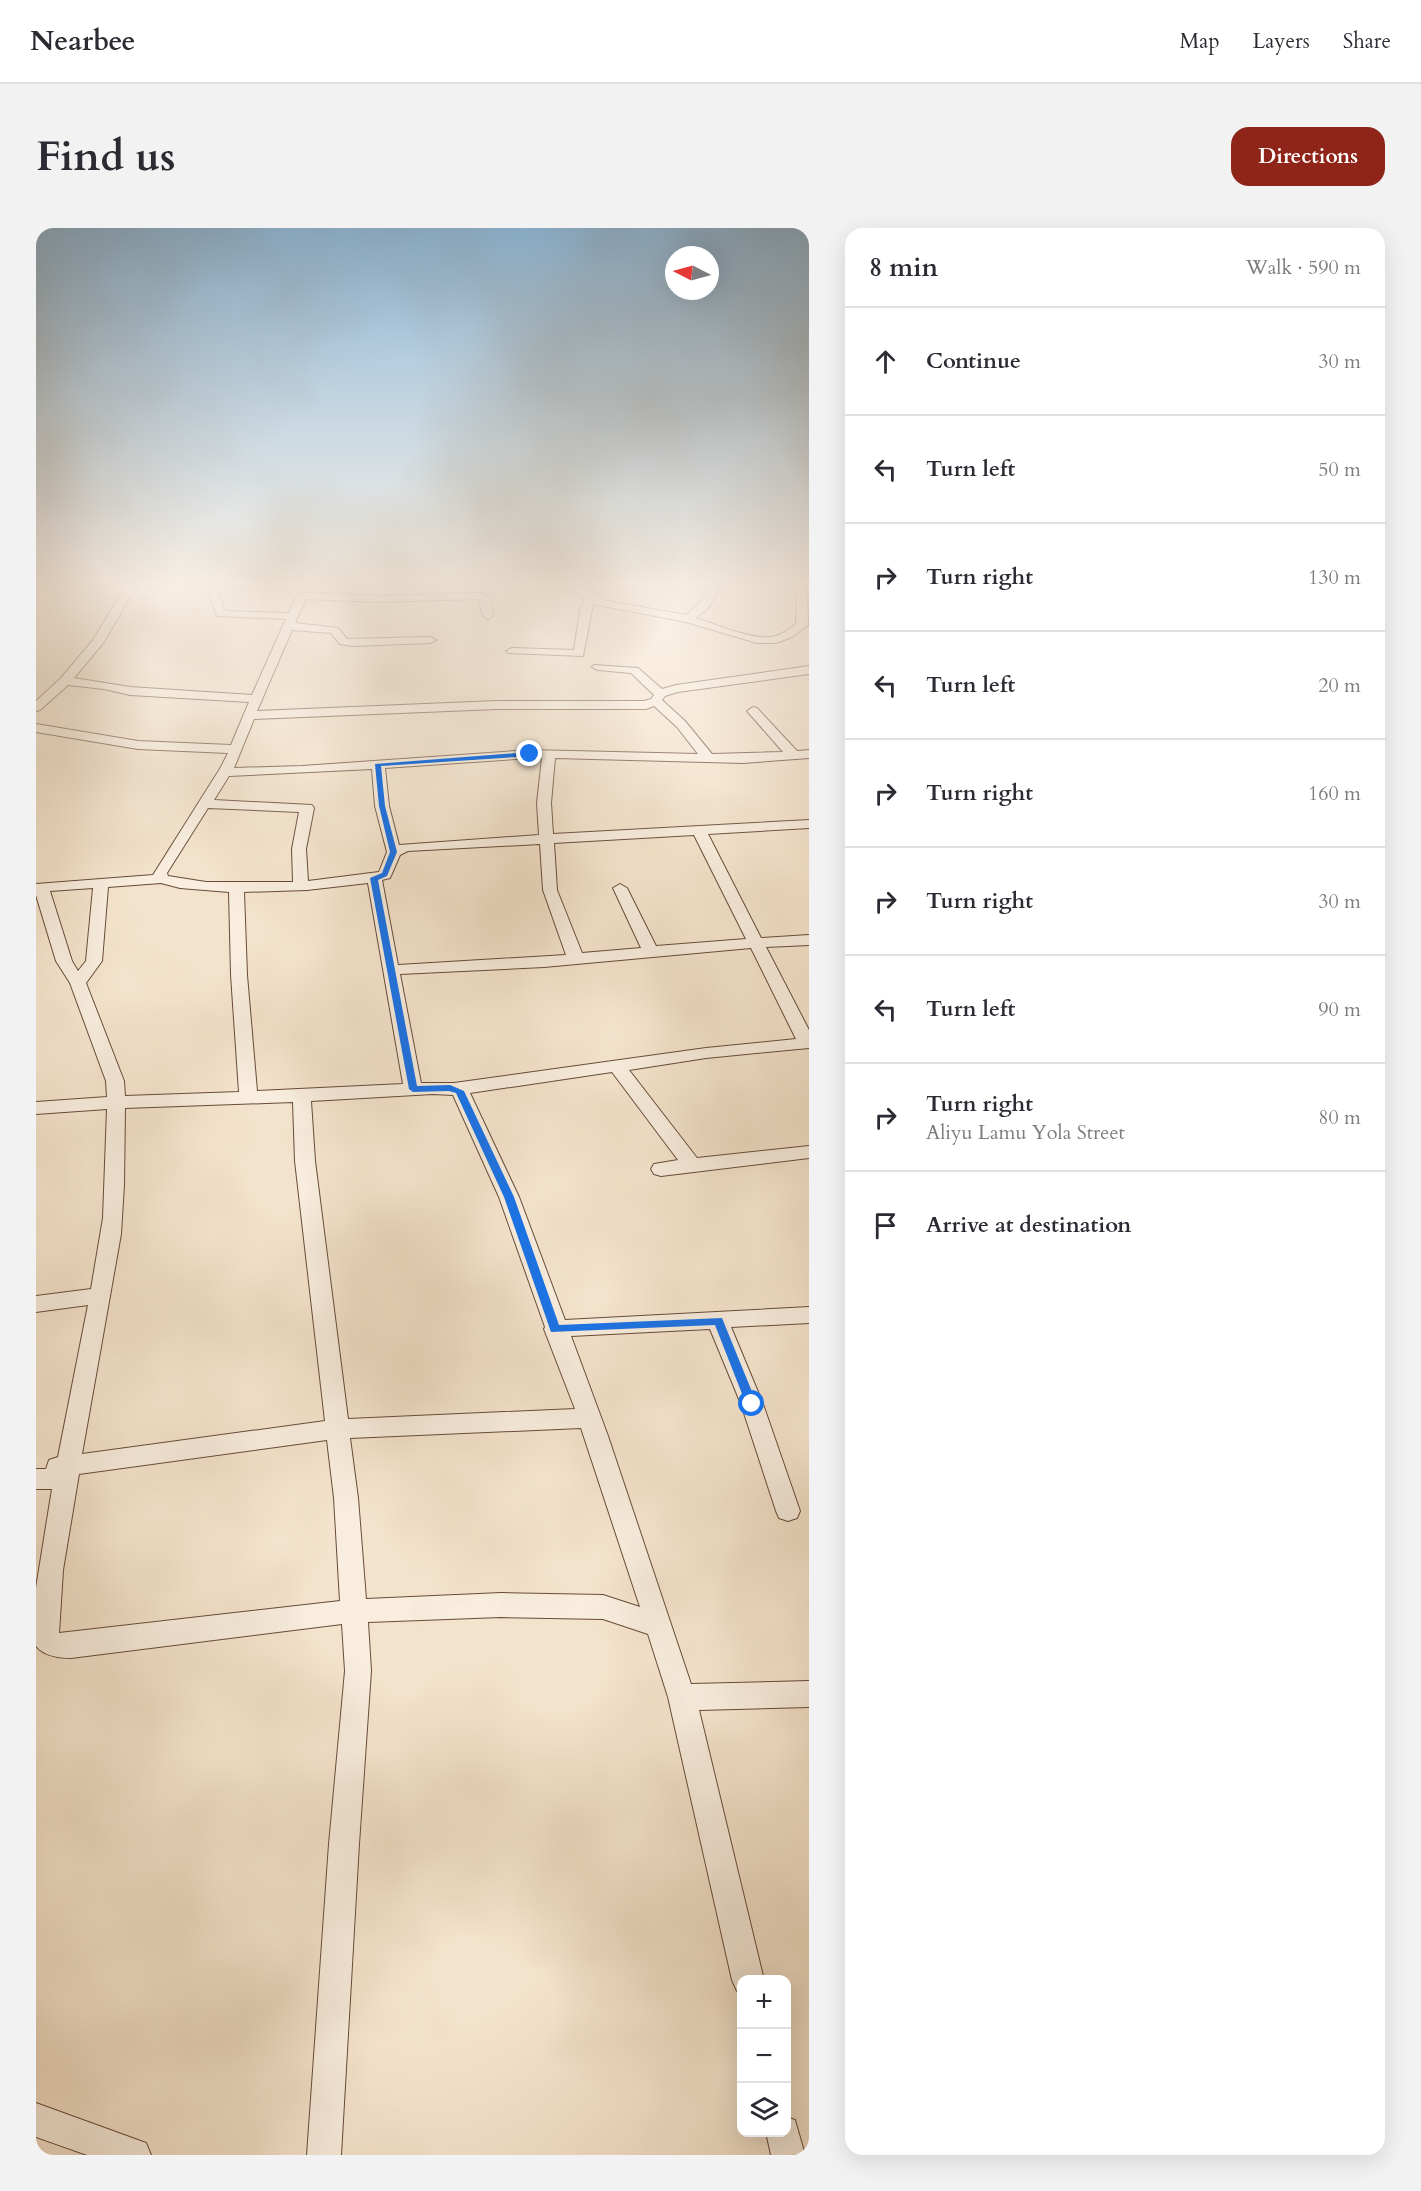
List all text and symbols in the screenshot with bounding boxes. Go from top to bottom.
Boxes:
text: Nearbee [30,22,135,60]
text: Map [1180,27,1220,56]
text: Layers [1253,27,1310,56]
text: Share [1343,27,1391,56]
button: Directions [1231,127,1385,186]
text: Find us [36,128,176,185]
north arrow [665,246,719,300]
text: 8 min [869,250,938,285]
text: Walk · 590 m [1246,254,1361,281]
icon: ahead [869,345,902,378]
text: Continue [926,346,1021,376]
text: 30 m [1318,348,1361,375]
icon: left [869,453,902,486]
text: Turn left [926,454,1015,484]
text: 50 m [1318,456,1361,483]
icon: right [869,561,902,594]
text: Turn right [926,562,1033,592]
text: 130 m [1308,564,1361,591]
icon: left [869,669,902,702]
text: Turn left [926,670,1015,700]
text: 20 m [1318,672,1361,699]
route end [516,740,542,766]
icon: right [869,777,902,810]
text: Turn right [926,778,1033,808]
text: 160 m [1308,780,1361,807]
icon: right [869,885,902,918]
text: Turn right [926,886,1033,916]
text: 30 m [1318,888,1361,915]
icon: left [869,993,902,1026]
text: Turn left [926,994,1015,1024]
text: 90 m [1318,996,1361,1023]
text: Turn right [926,1089,1033,1119]
icon: right [869,1101,902,1134]
text: 80 m [1318,1104,1361,1131]
text: Aliyu Lamu Yola Street [926,1119,1125,1146]
icon: arrive [869,1209,902,1242]
text: Arrive at destination [926,1210,1131,1240]
route start [738,1390,764,1416]
map controls [737,1975,791,2137]
button: + [737,1975,791,2029]
button: − [737,2029,791,2083]
button: layers [737,2083,791,2137]

